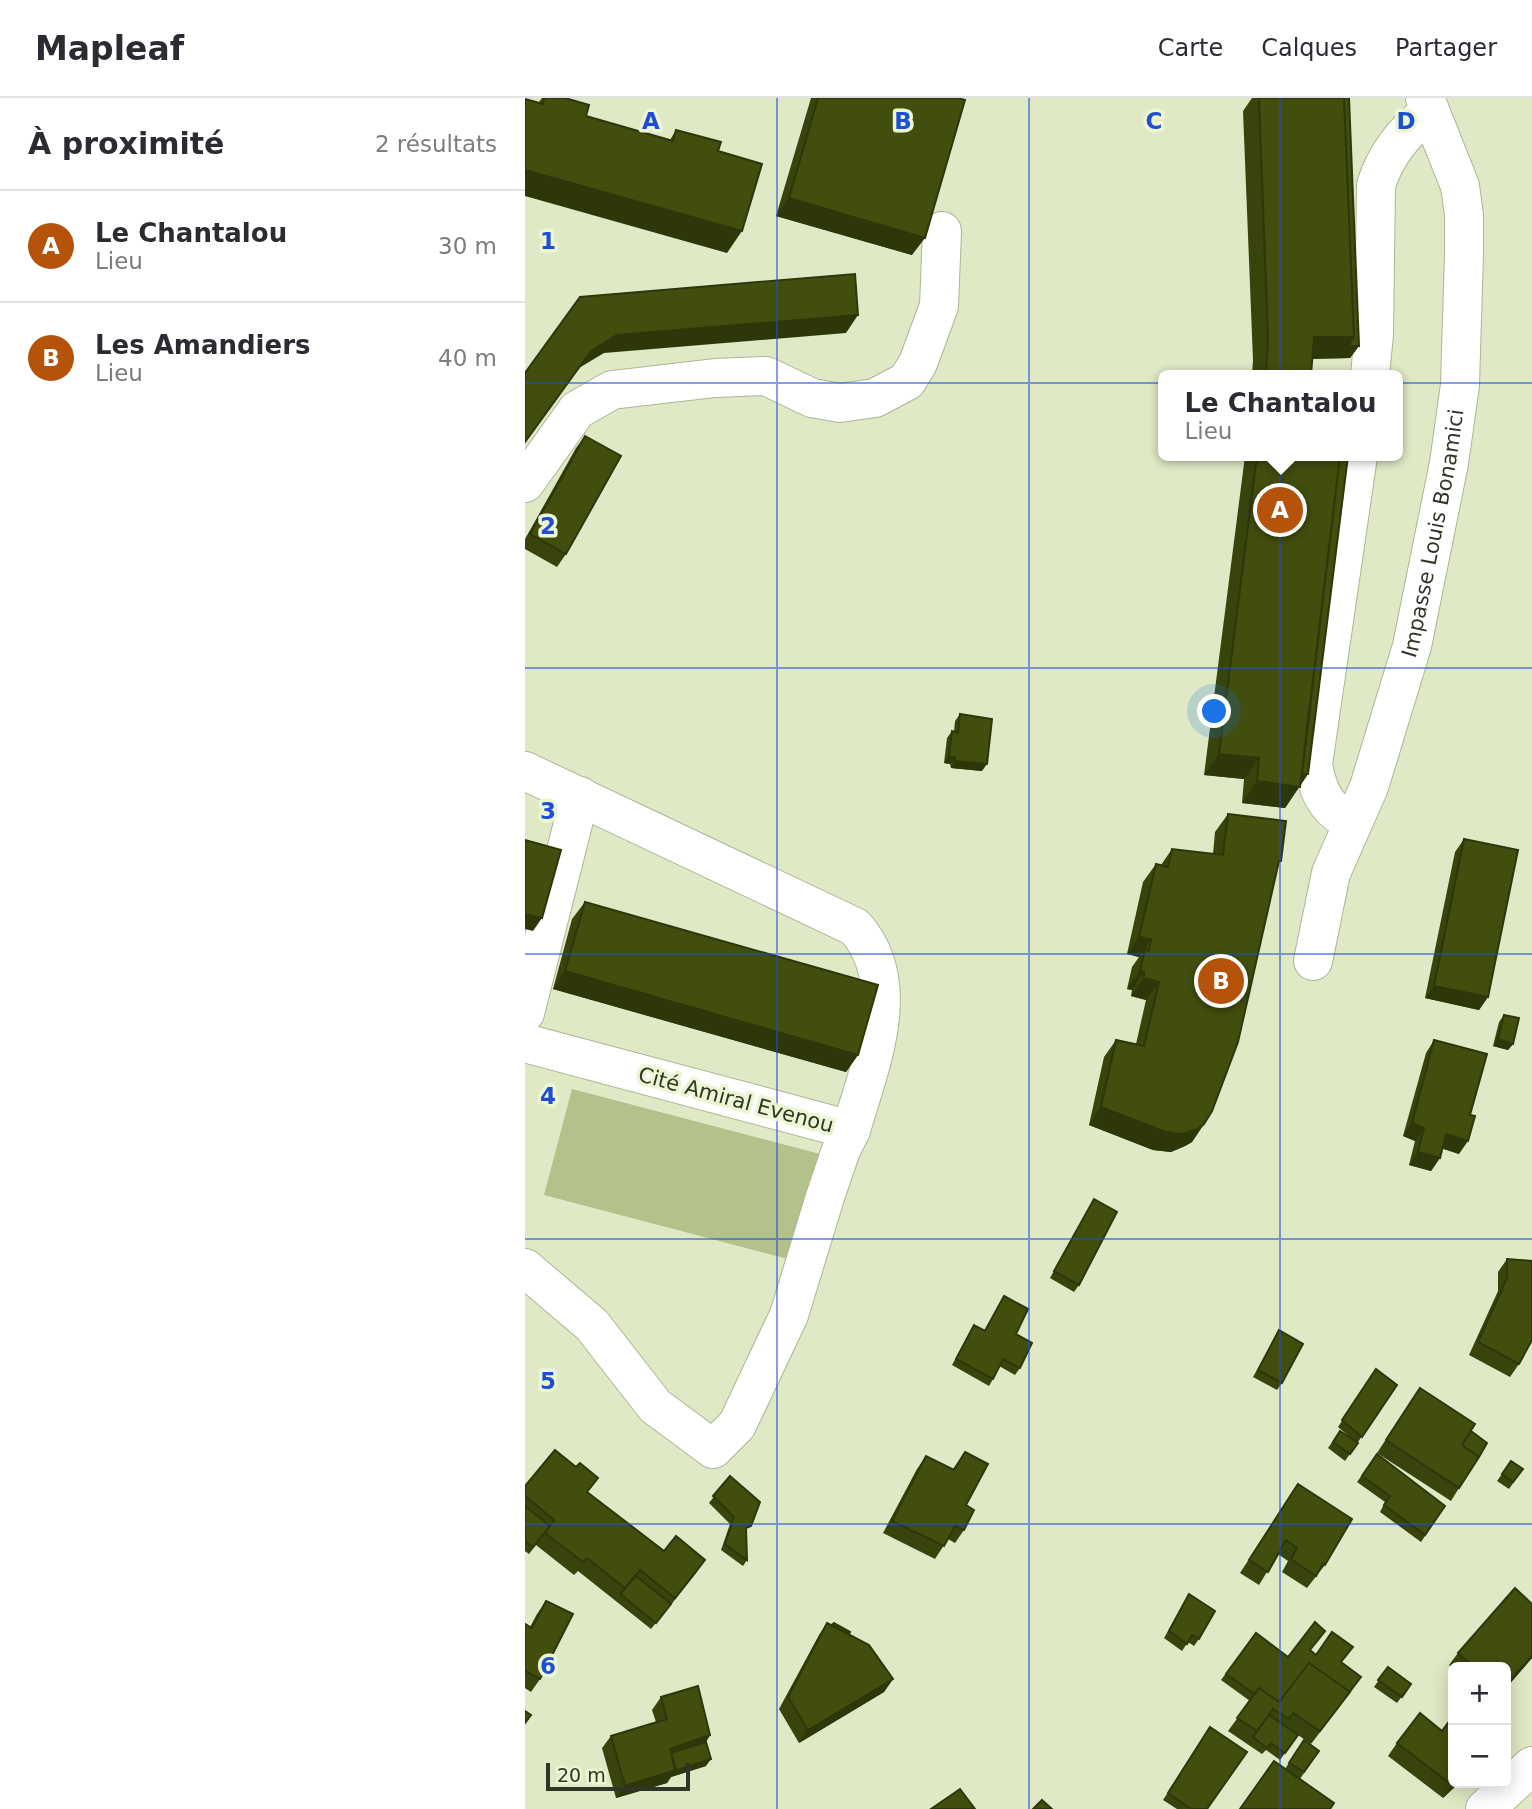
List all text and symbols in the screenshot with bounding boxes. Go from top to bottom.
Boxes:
text: Mapleaf [35,29,184,68]
text: Carte [1158,34,1223,62]
text: Calques [1261,34,1357,62]
text: Partager [1395,34,1497,62]
text: A [642,108,660,134]
text: B [894,108,912,134]
text: C [1146,108,1162,134]
text: D [1396,108,1416,134]
text: À proximité [28,126,224,161]
text: 2 résultats [375,131,497,157]
text: Le Chantalou [95,218,287,248]
text: 1 [540,228,556,254]
text: A [42,233,60,259]
text: 30 m [438,233,497,259]
text: Lieu [95,248,143,274]
text: Les Amandiers [95,330,310,360]
text: B [42,345,60,371]
text: 40 m [438,345,497,371]
text: Lieu [95,360,143,386]
popup [1158,370,1403,461]
text: Le Chantalou [1184,388,1377,418]
street label: Impasse Louis Bonamici [1397,408,1468,661]
text: Lieu [1184,418,1232,444]
pin: A [1257,484,1303,536]
text: 2 [540,513,556,539]
your location [1197,694,1231,728]
text: 3 [540,798,556,824]
pin: B [1198,955,1244,1007]
street label: Cité Amiral Evenou [636,1062,836,1138]
text: 4 [540,1083,556,1109]
text: 5 [540,1368,556,1394]
text: 6 [540,1653,556,1679]
map controls [1448,1662,1511,1788]
button: + [1448,1662,1511,1725]
button: − [1448,1725,1511,1788]
scale bar [546,1760,689,1792]
text: 20 m [557,1764,606,1786]

